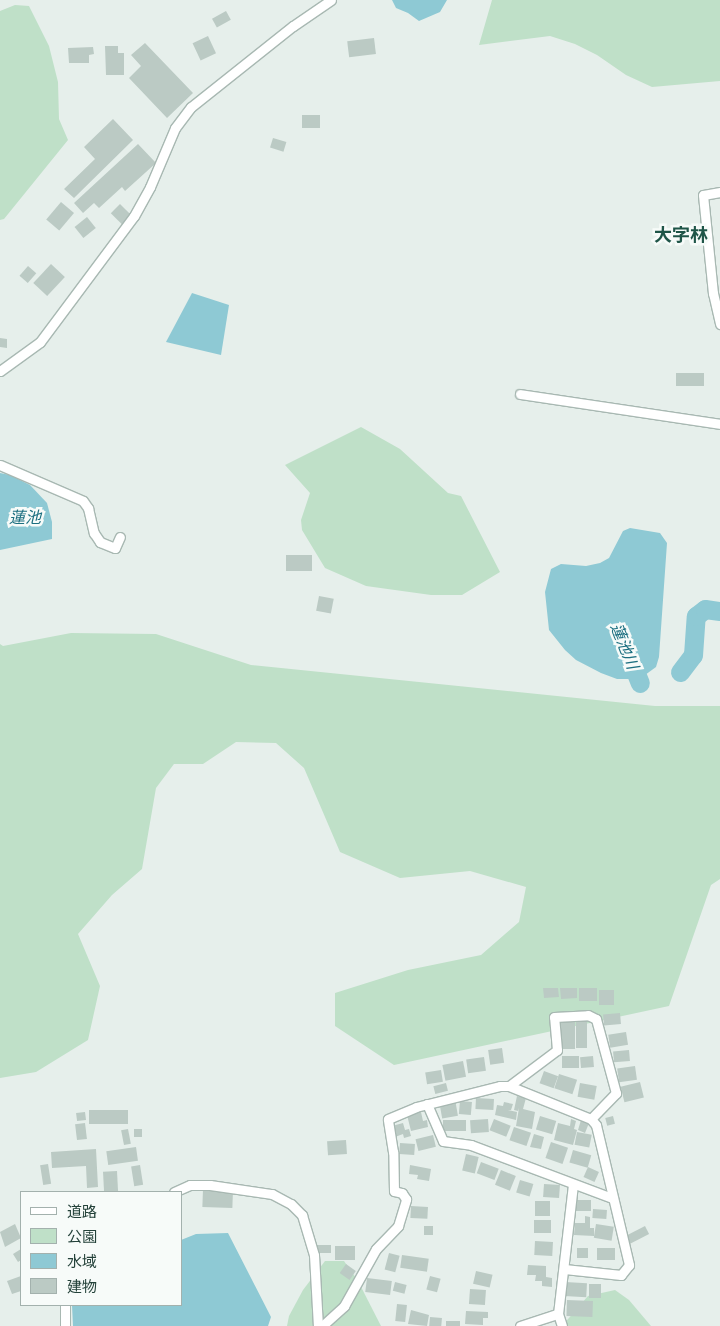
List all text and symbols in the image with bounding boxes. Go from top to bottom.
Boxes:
district label: 大字林 [654,223,708,245]
water label: 蓮池 [9,507,41,527]
water label: 蓮池川 [607,620,643,672]
legend [20,1191,182,1306]
text: 道路 [67,1202,97,1220]
text: 公園 [67,1227,97,1245]
text: 水域 [67,1252,97,1270]
text: 建物 [67,1277,97,1295]

